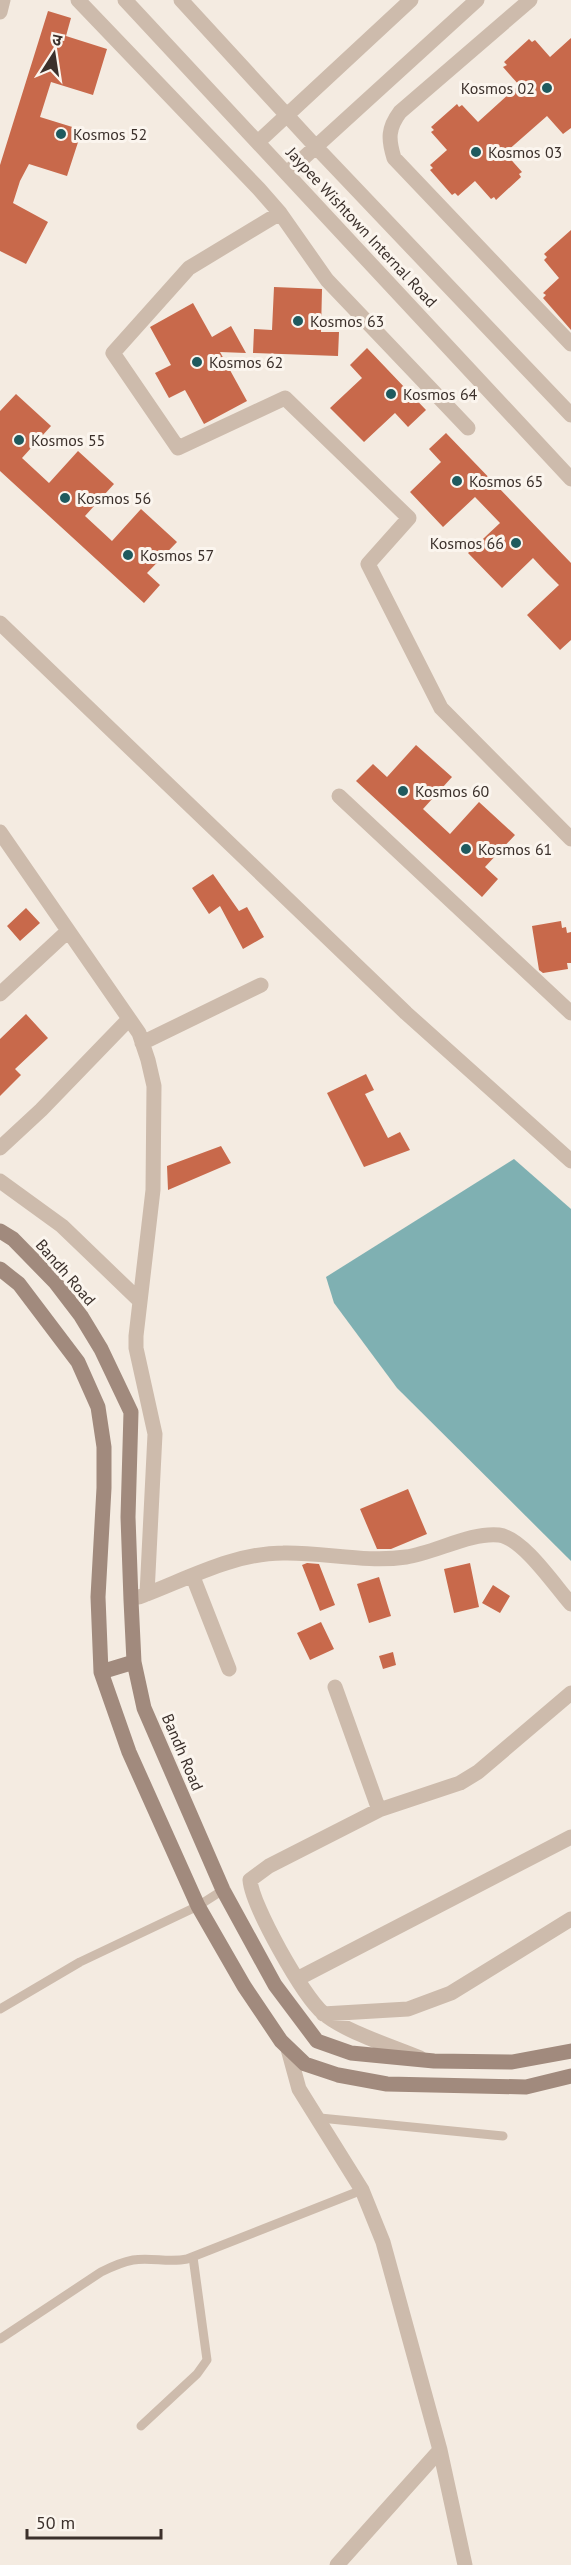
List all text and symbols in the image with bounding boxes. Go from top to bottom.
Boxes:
north arrow [24,24,84,84]
text: उ [50,29,64,50]
place label: Kosmos 02 [461,78,535,98]
marker: Kosmos 02 [540,81,554,95]
place label: Kosmos 52 [73,124,147,144]
marker: Kosmos 52 [54,127,68,141]
street label: Jaypee Wishtown Internal Road [282,142,442,311]
place label: Kosmos 03 [488,142,562,162]
marker: Kosmos 03 [469,145,483,159]
place label: Kosmos 63 [310,311,384,331]
marker: Kosmos 63 [291,314,305,328]
place label: Kosmos 62 [209,352,283,372]
marker: Kosmos 62 [190,355,204,369]
place label: Kosmos 64 [403,384,478,404]
marker: Kosmos 64 [384,387,398,401]
place label: Kosmos 55 [31,430,105,450]
marker: Kosmos 55 [12,433,26,447]
place label: Kosmos 65 [469,471,543,491]
marker: Kosmos 65 [450,474,464,488]
place label: Kosmos 56 [77,488,151,508]
marker: Kosmos 56 [58,491,72,505]
place label: Kosmos 66 [430,533,504,553]
marker: Kosmos 66 [509,536,523,550]
place label: Kosmos 57 [140,545,214,565]
marker: Kosmos 57 [121,548,135,562]
place label: Kosmos 60 [415,781,490,801]
marker: Kosmos 60 [396,784,410,798]
place label: Kosmos 61 [478,839,552,859]
marker: Kosmos 61 [459,842,473,856]
street label: Bandh Road [32,1235,100,1309]
street label: Bandh Road [158,1711,208,1793]
scale bar [27,2502,160,2540]
text: 50 m [36,2511,75,2534]

